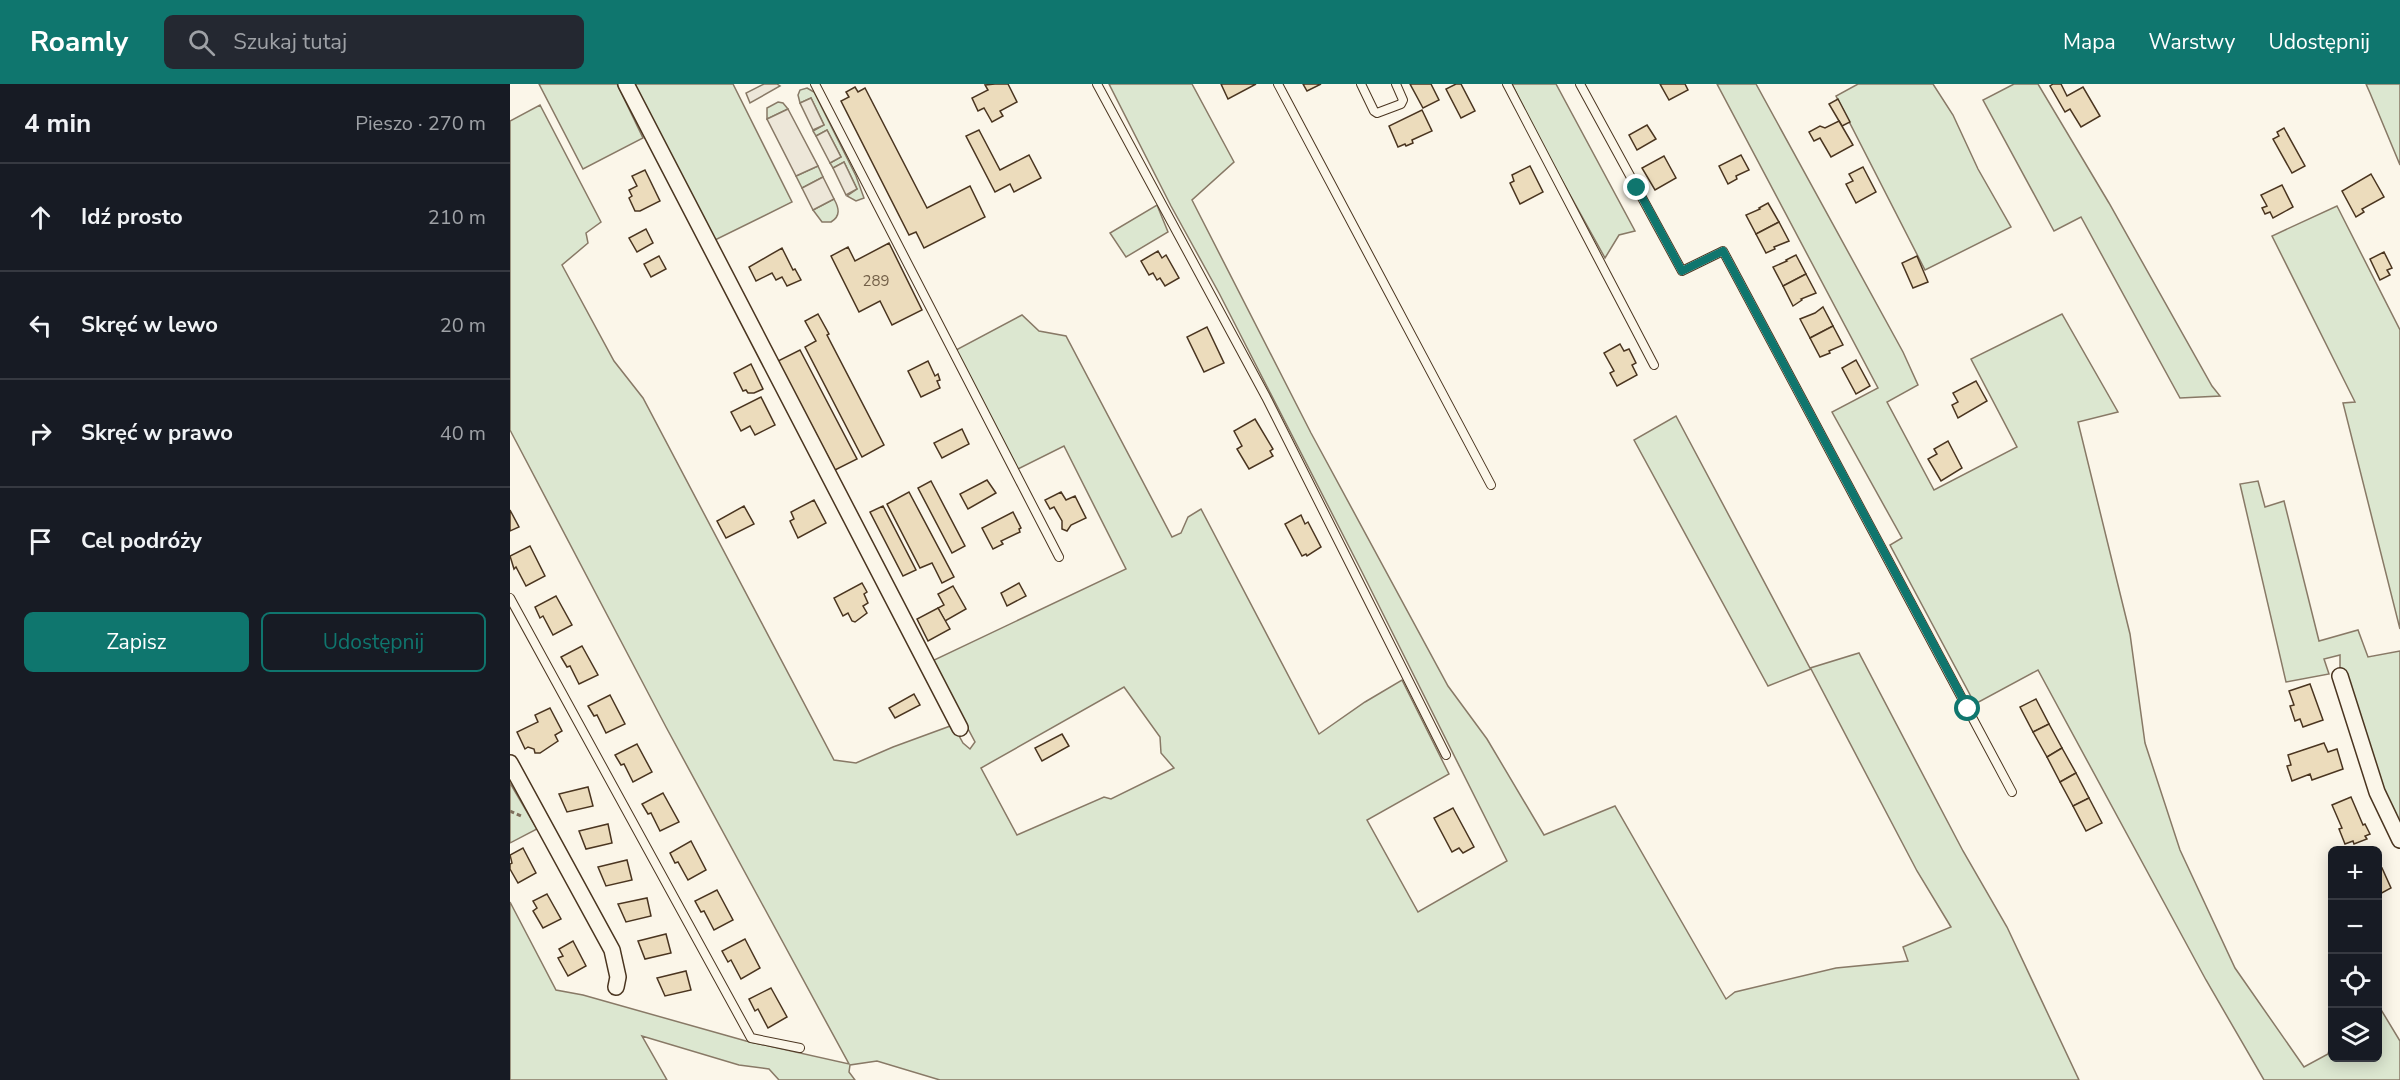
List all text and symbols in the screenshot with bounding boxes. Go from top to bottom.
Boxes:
search box [164,15,584,69]
text: Roamly [30,23,128,61]
icon: search [185,26,218,59]
text: Szukaj tutaj [233,27,347,57]
text: Mapa [2063,28,2116,56]
text: Warstwy [2149,28,2235,56]
text: Udostępnij [2268,28,2370,56]
text: 4 min [24,106,91,141]
text: Pieszo · 270 m [355,110,486,137]
route end [1623,174,1649,200]
icon: ahead [24,201,57,234]
text: Idź prosto [81,202,183,232]
text: 210 m [428,204,486,231]
house number: 289 [862,271,890,291]
icon: left [24,309,57,342]
text: Skręć w lewo [81,310,218,340]
text: 20 m [440,312,486,339]
icon: right [24,417,57,450]
text: Skręć w prawo [81,418,233,448]
text: 40 m [440,420,486,447]
icon: arrive [24,525,57,558]
text: Cel podróży [81,526,202,556]
button: Zapisz [24,612,249,672]
button: Udostępnij [261,612,486,672]
route start [1954,695,1980,721]
map controls [2328,846,2382,1062]
button: + [2328,846,2382,900]
button: − [2328,900,2382,954]
button: locate [2328,954,2382,1008]
button: layers [2328,1008,2382,1062]

